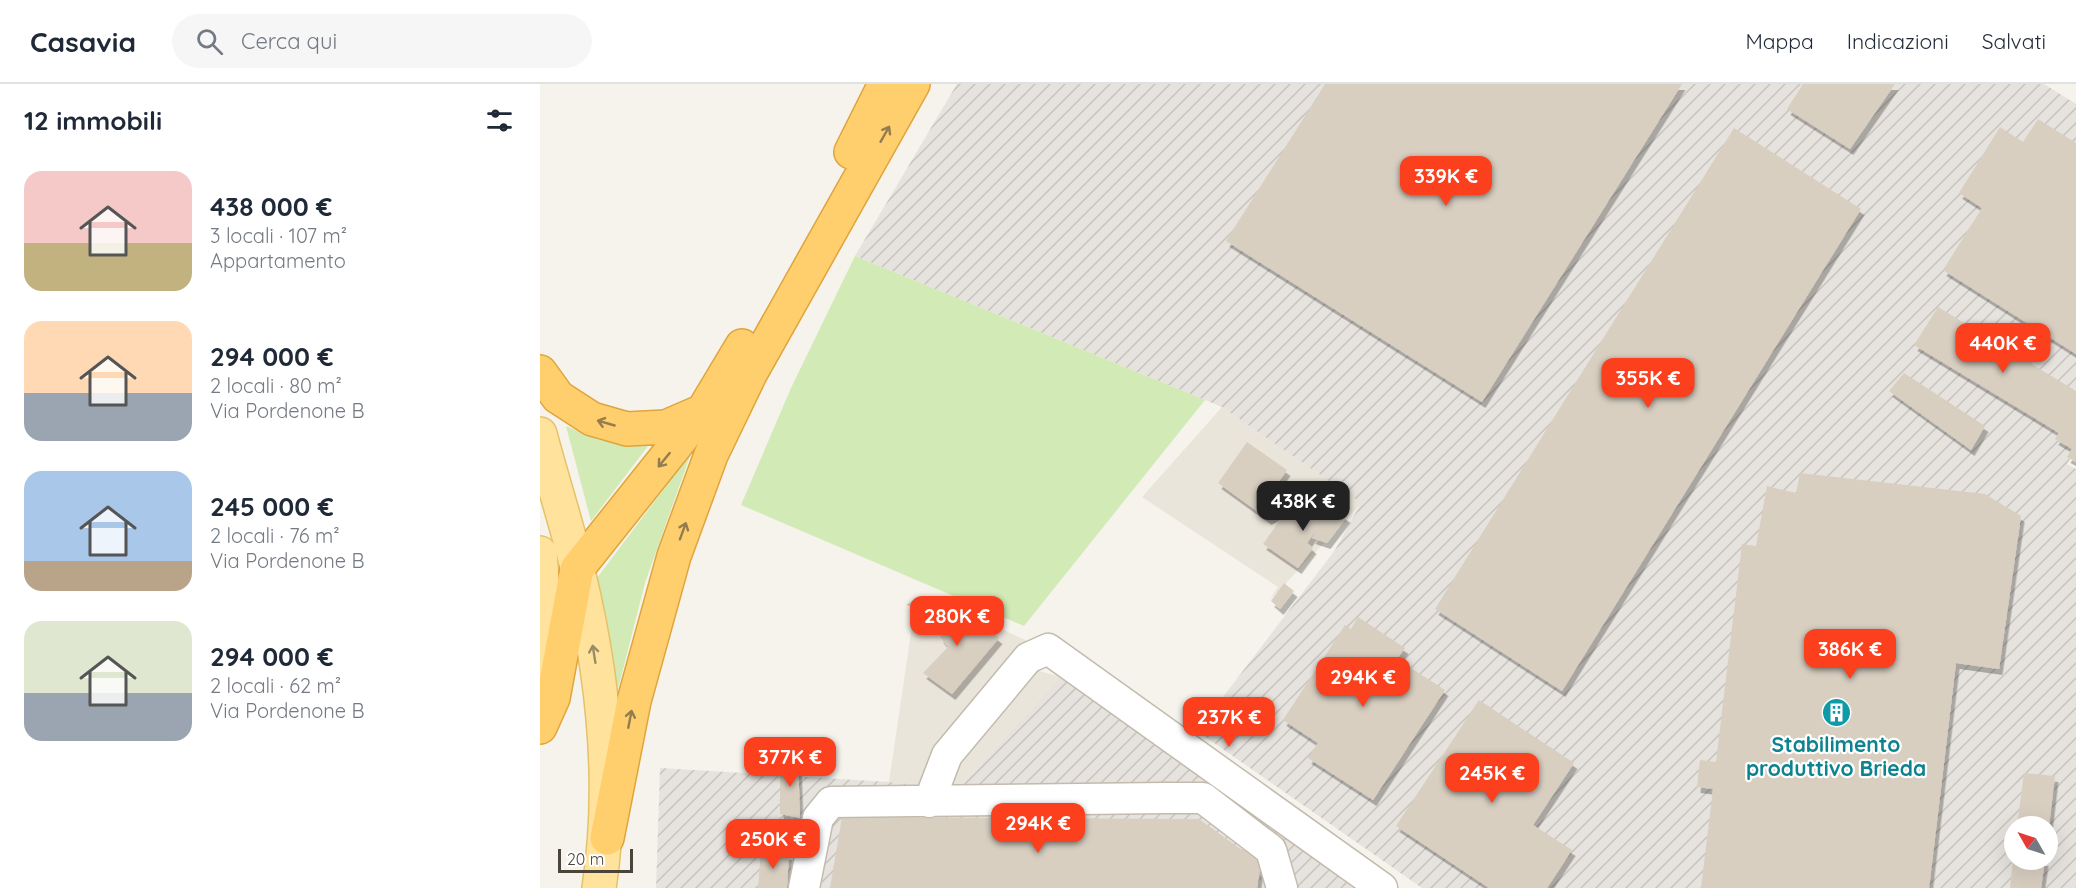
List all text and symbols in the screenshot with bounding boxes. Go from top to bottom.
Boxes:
search box [172,14,592,68]
text: Casavia [30,24,136,59]
icon: search [193,25,226,58]
text: Cerca qui [241,27,337,55]
text: Mappa [1745,28,1814,54]
text: Indicazioni [1847,28,1949,54]
text: Salvati [1982,28,2046,54]
text: 12 immobili [24,104,162,137]
icon: filters [483,104,516,137]
one-way arrow [879,126,891,143]
pin: 339K € [1397,156,1495,207]
text: 339K € [1414,163,1478,188]
text: 438 000 € [210,190,332,223]
icon: home [72,195,144,267]
text: 3 locali · 107 m² [210,223,347,248]
text: Appartamento [210,248,346,273]
pin: 440K € [1954,323,2052,374]
text: 440K € [1969,330,2037,355]
text: 294 000 € [210,340,334,373]
icon: home [72,345,144,417]
pin: 355K € [1599,358,1697,409]
text: 355K € [1615,365,1681,390]
text: 2 locali · 80 m² [210,373,342,398]
text: Via Pordenone B [210,398,365,423]
one-way arrow [597,417,616,428]
one-way arrow [658,451,671,467]
pin: 438K € [1254,481,1352,532]
text: 438K € [1271,488,1335,513]
text: 245 000 € [210,490,334,523]
icon: home [72,495,144,567]
one-way arrow [678,522,689,541]
text: 2 locali · 76 m² [210,523,340,548]
text: Via Pordenone B [210,548,365,573]
pin: 280K € [908,596,1006,647]
text: 280K € [924,603,990,628]
pin: 386K € [1801,629,1899,680]
text: 386K € [1818,636,1882,661]
text: 294 000 € [210,640,334,673]
icon: home [72,645,144,717]
one-way arrow [589,645,600,665]
pin: 294K € [1314,657,1412,708]
text: 294K € [1330,664,1396,689]
text: 2 locali · 62 m² [210,673,341,698]
pin: 237K € [1180,697,1278,748]
building icon: Stabilimento produttivo Brieda [1820,697,1852,729]
text: Via Pordenone B [210,698,365,723]
text: 237K € [1197,704,1261,729]
one-way arrow [625,710,636,729]
place label: Stabilimento produttivo Brieda [1746,731,1926,781]
pin: 377K € [741,737,839,788]
text: 377K € [758,744,822,769]
pin: 245K € [1443,753,1541,804]
text: 245K € [1459,760,1525,785]
pin: 294K € [989,803,1087,854]
text: 294K € [1005,810,1071,835]
north arrow [2004,816,2058,870]
map controls [2004,816,2058,870]
pin: 250K € [724,819,822,870]
text: 250K € [740,826,806,851]
scale bar [558,846,633,874]
text: 20 m [567,849,604,869]

